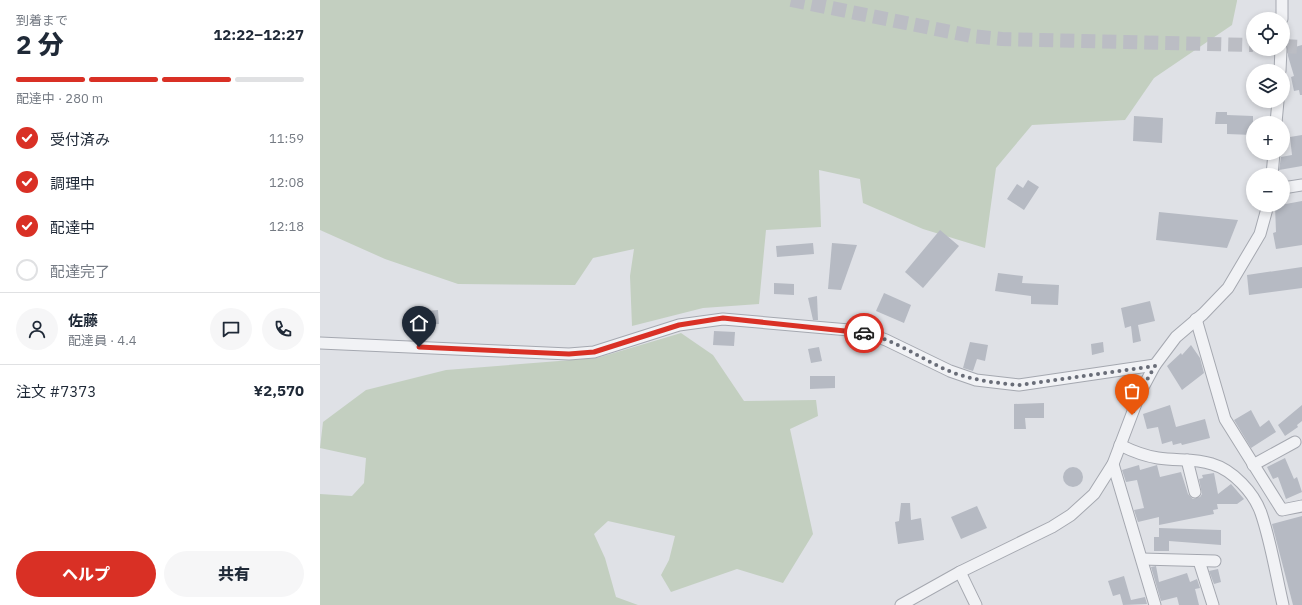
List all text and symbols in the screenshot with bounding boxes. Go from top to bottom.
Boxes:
text: 到着まで [16,12,68,29]
map controls [1246,12,1290,212]
button: locate [1246,12,1290,56]
text: 12:22–12:27 [213,25,304,44]
text: 2 分 [16,27,64,61]
button: layers [1246,64,1290,108]
text: 配達中 · 280 m [16,90,103,107]
button: + [1246,116,1290,160]
icon: check [16,127,38,149]
text: 受付済み [50,130,110,149]
text: 11:59 [269,130,304,147]
button: − [1246,168,1290,212]
icon: check [16,171,38,193]
text: 調理中 [50,174,95,193]
text: 12:08 [269,174,304,191]
icon: check [16,215,38,237]
text: 配達中 [50,218,95,237]
text: 12:18 [269,218,304,235]
text: 配達完了 [50,262,110,281]
pin [402,306,436,347]
button: person [16,308,58,350]
button: chat [210,308,252,350]
button: phone [262,308,304,350]
text: 佐藤 [68,311,98,330]
icon: home [408,312,430,334]
courier [844,313,884,353]
icon: car [853,322,875,344]
text: 配達員 · 4.4 [68,332,137,349]
pin [1115,374,1149,415]
icon: bag [1121,380,1143,402]
text: ¥2,570 [254,381,304,400]
text: 注文 #7373 [16,382,96,401]
button: ヘルプ [16,551,156,597]
button: 共有 [164,551,304,597]

